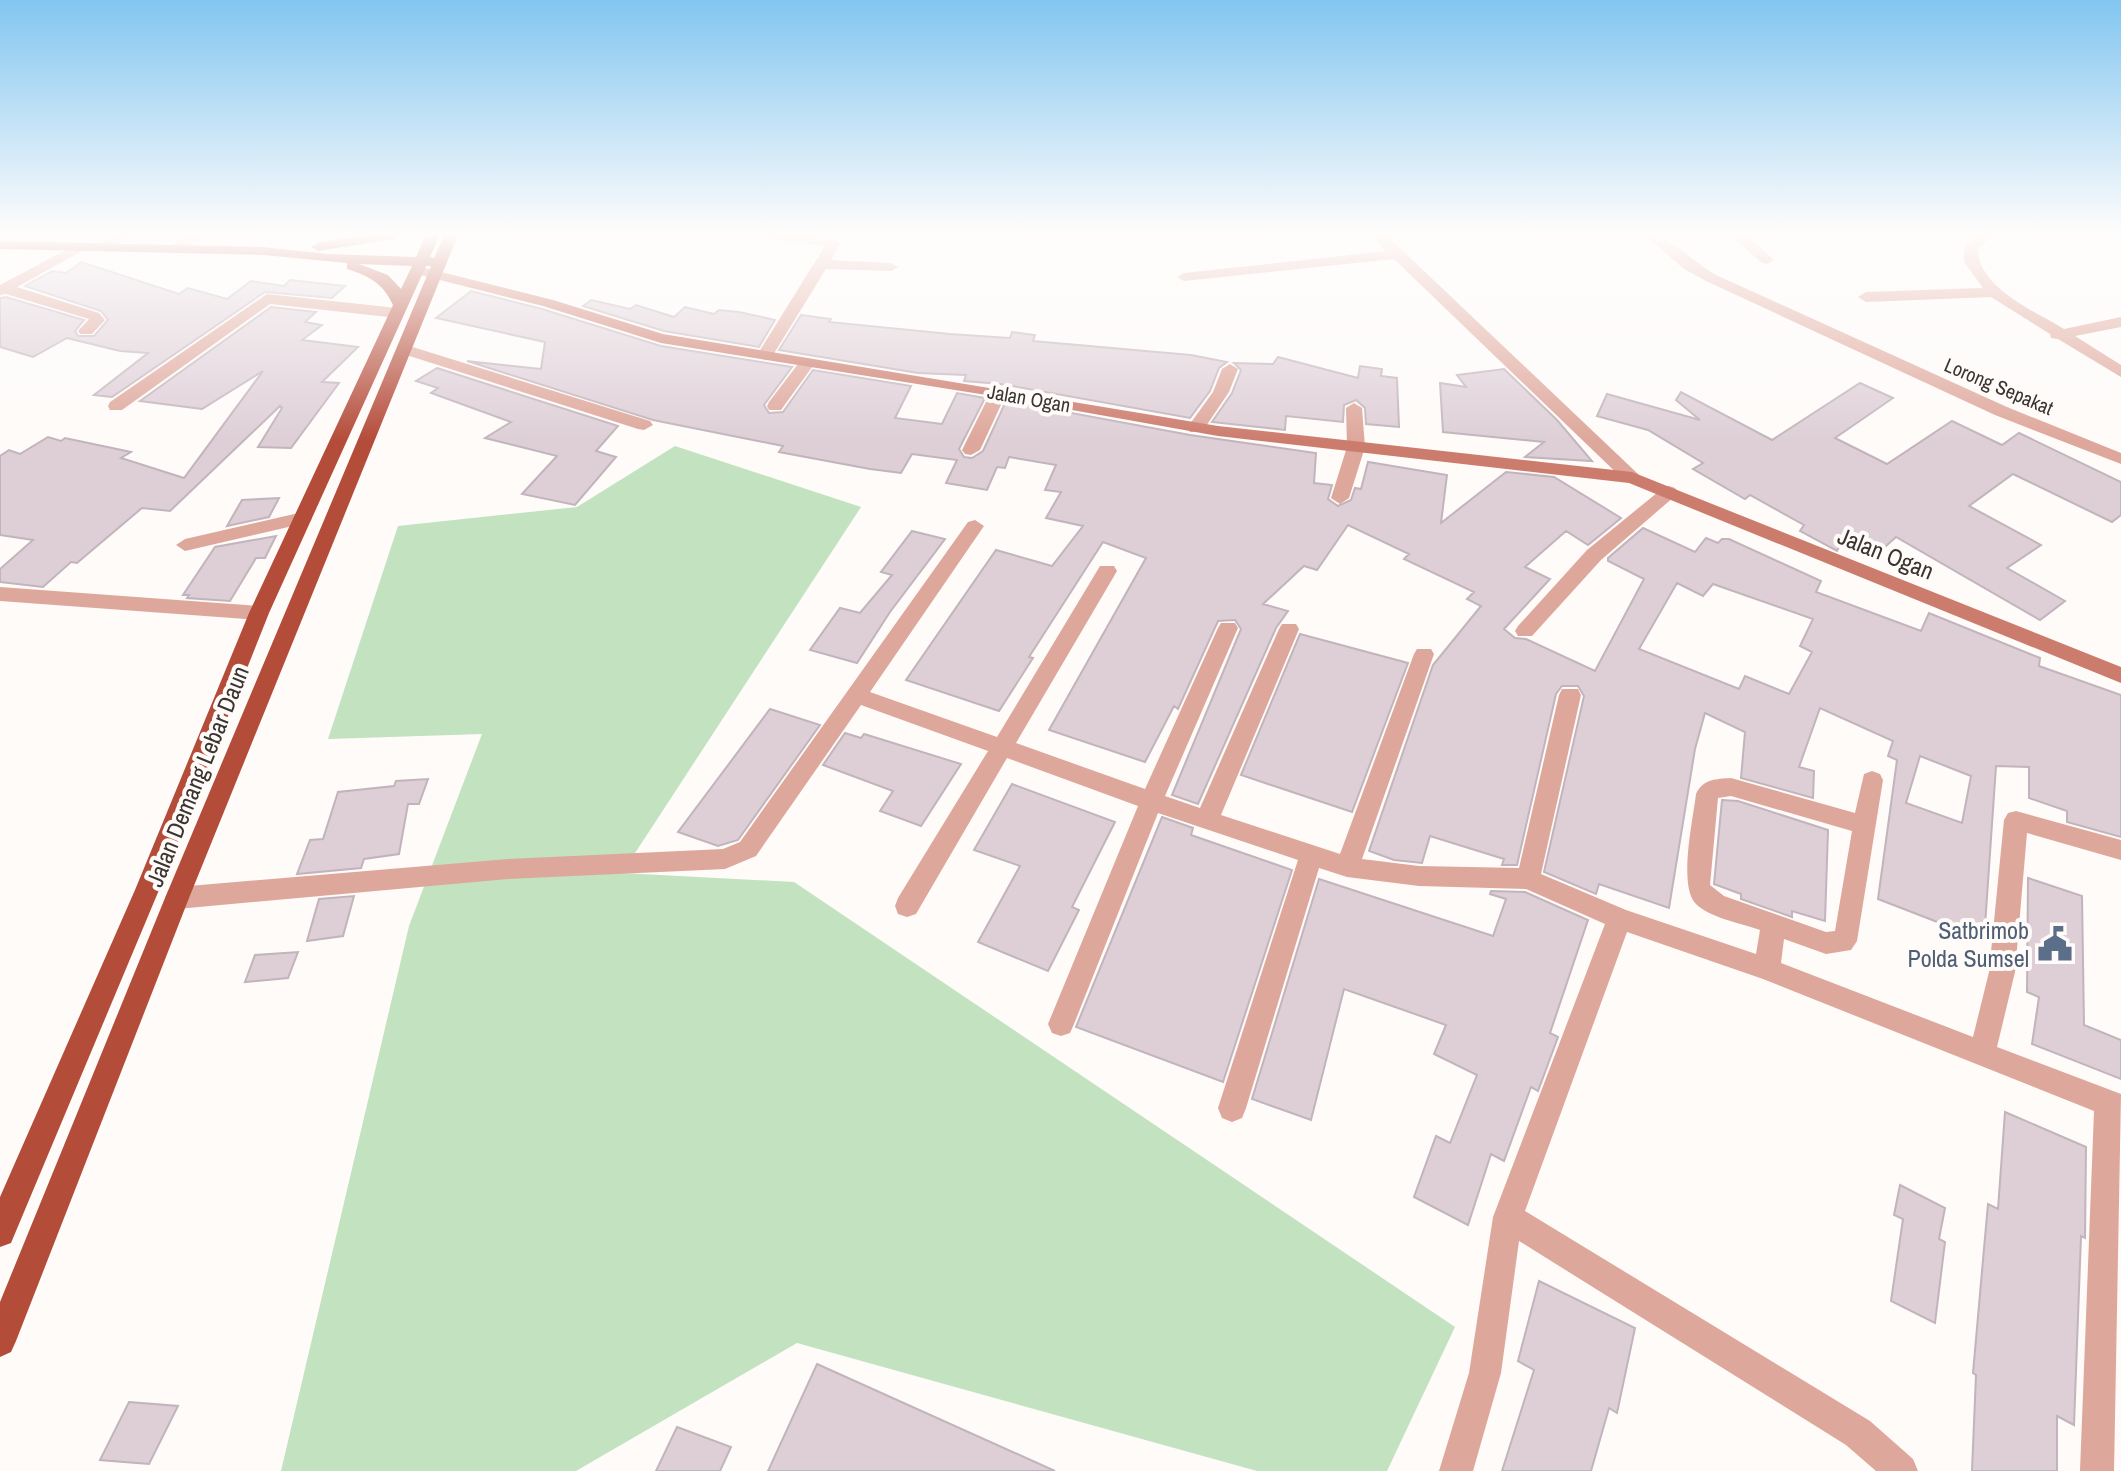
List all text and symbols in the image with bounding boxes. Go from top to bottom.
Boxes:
street label: Lorong Sepakat [1940,351,2058,421]
street label: Jalan Ogan [985,377,1073,419]
street label: Jalan Ogan [1833,519,1939,587]
street label: Jalan Demang Lebar Daun [138,661,256,891]
place label: Satbrimob Polda Sumsel [1908,914,2029,974]
public building icon: Satbrimob Polda Sumsel [2036,925,2074,963]

